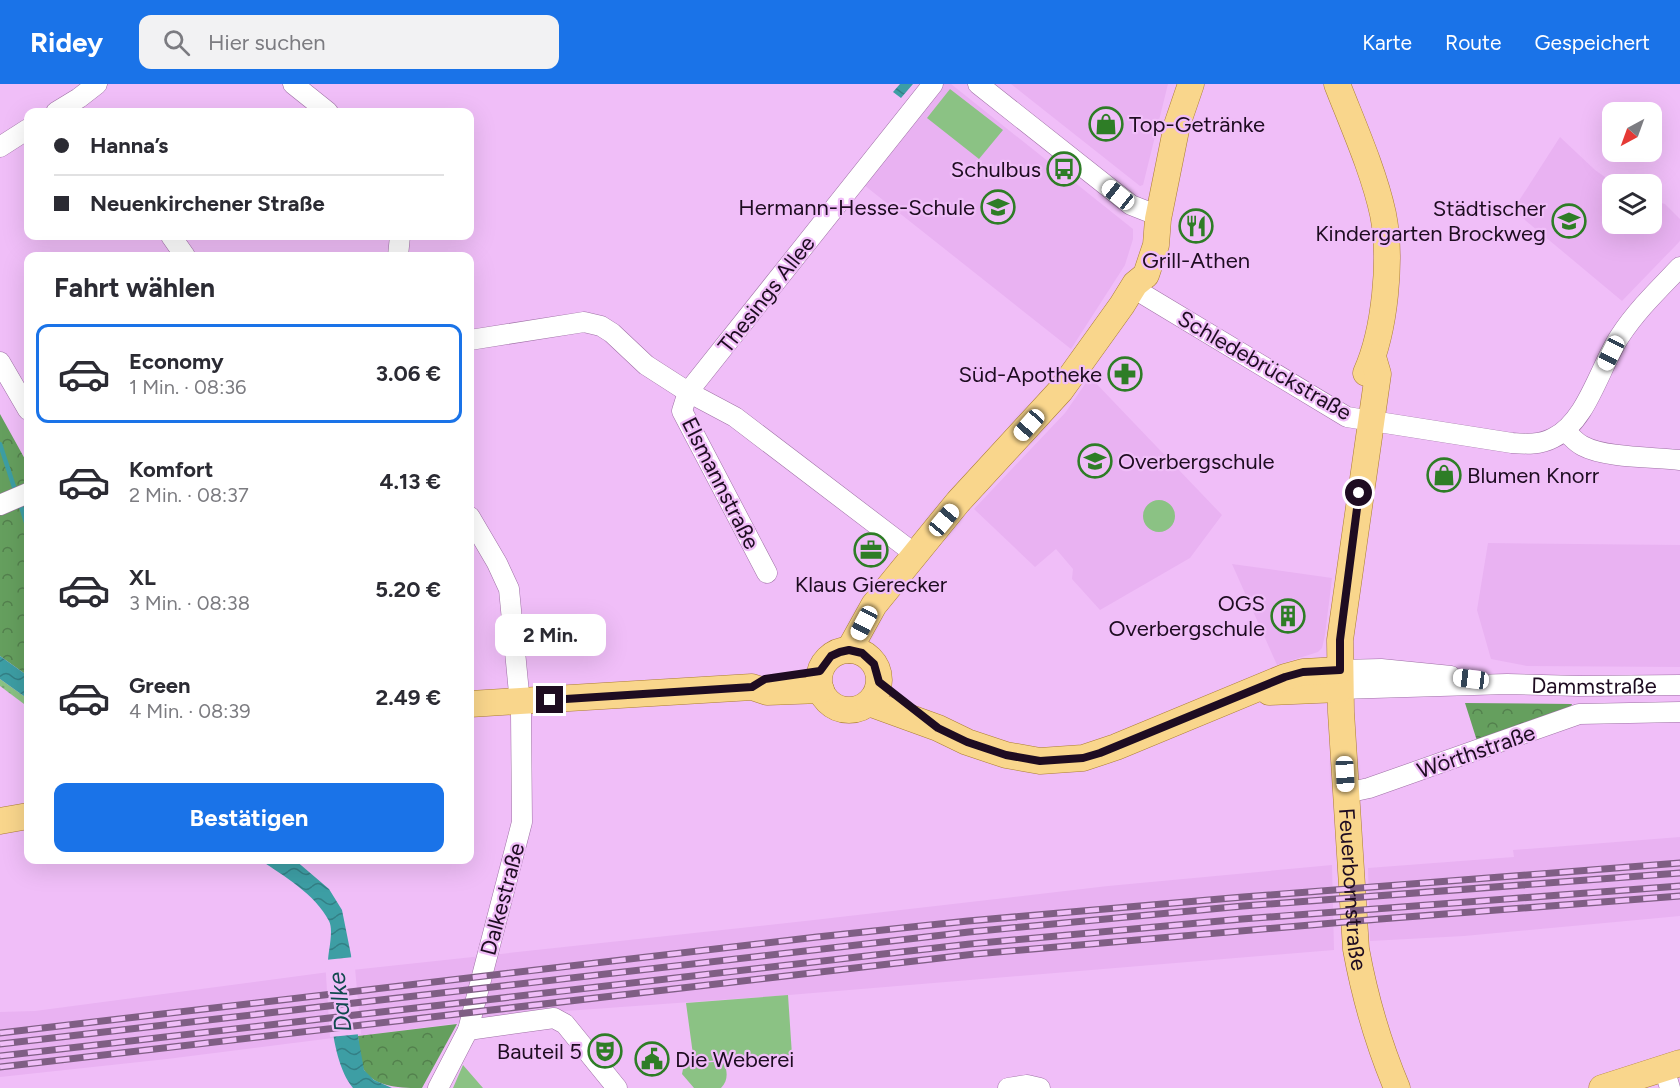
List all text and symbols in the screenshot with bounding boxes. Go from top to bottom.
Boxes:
search box [139,15,559,69]
text: Ridey [30,25,103,59]
icon: search [160,26,193,59]
text: Hier suchen [208,29,326,56]
text: Karte [1362,30,1412,55]
text: Route [1445,30,1501,55]
text: Gespeichert [1534,30,1650,55]
north arrow [1602,102,1662,162]
map controls [1602,102,1662,234]
shop icon: Top-Getränke [1088,106,1124,142]
place label: Top-Getränke [1129,111,1265,138]
text: Hanna’s [90,132,168,159]
bus stop icon: Schulbus [1046,151,1082,187]
place label: Schulbus [951,156,1041,183]
button: layers [1602,174,1662,234]
car [1098,177,1138,213]
school or university icon: Hermann-Hesse-Schule [980,189,1016,225]
text: Neuenkirchener Straße [90,190,325,217]
place label: Hermann-Hesse-Schule [738,194,975,221]
place label: Städtischer Kindergarten Brockweg [1315,195,1547,247]
school or university icon: Städtischer Kindergarten Brockweg [1551,203,1587,239]
restaurant icon: Grill-Athen [1178,208,1214,244]
street label: Thesings Allee [712,230,821,358]
place label: Grill-Athen [1142,247,1250,274]
text: Fahrt wählen [54,271,215,304]
street label: Schledebrückstraße [1173,305,1356,426]
car [1595,333,1627,373]
icon: car [57,347,111,401]
text: Economy [129,348,224,375]
pharmacy icon: Süd-Apotheke [1107,356,1143,392]
text: 3.06 € [376,360,441,387]
place label: Süd-Apotheke [958,361,1102,388]
text: 1 Min. · 08:36 [129,375,246,399]
car [1010,406,1048,444]
street label: Elsmannstraße [676,413,765,554]
school or university icon: Overbergschule [1077,443,1113,479]
place label: Overbergschule [1118,448,1275,475]
icon: car [57,455,111,509]
text: Komfort [129,456,213,483]
shop icon: Blumen Knorr [1426,457,1462,493]
place label: Blumen Knorr [1467,462,1600,489]
text: 4.13 € [380,468,441,495]
route start [1345,479,1372,506]
text: 2 Min. · 08:37 [129,483,249,507]
car [926,500,962,540]
office icon: Klaus Gierecker [853,532,889,568]
icon: car [57,563,111,617]
text: XL [129,564,156,591]
place label: Klaus Gierecker [795,571,948,598]
text: 5.20 € [375,576,441,603]
place label: OGS Overbergschule [1108,590,1265,642]
text: 3 Min. · 08:38 [129,591,250,615]
building icon: OGS Overbergschule [1270,598,1306,634]
car [848,603,880,643]
callout: 2 Min. [494,613,606,655]
text: 2 Min. [523,623,578,647]
car [1452,668,1490,690]
icon: car [57,671,111,725]
text: Green [129,672,191,699]
street label: Dammstraße [1531,672,1657,700]
text: 2.49 € [376,684,441,711]
route end [536,686,563,713]
text: 4 Min. · 08:39 [129,699,251,723]
street label: Wörthstraße [1414,719,1539,784]
car [1335,756,1355,792]
button: Bestätigen [54,783,444,852]
street label: Feuerbornstraße [1333,807,1373,973]
street label: Dalkestraße [475,840,530,958]
water label: Dalke [321,970,358,1034]
theatre icon: Bauteil 5 [587,1033,623,1069]
place label: Bauteil 5 [497,1038,582,1065]
public building icon: Die Weberei [634,1041,670,1077]
place label: Die Weberei [675,1046,794,1073]

